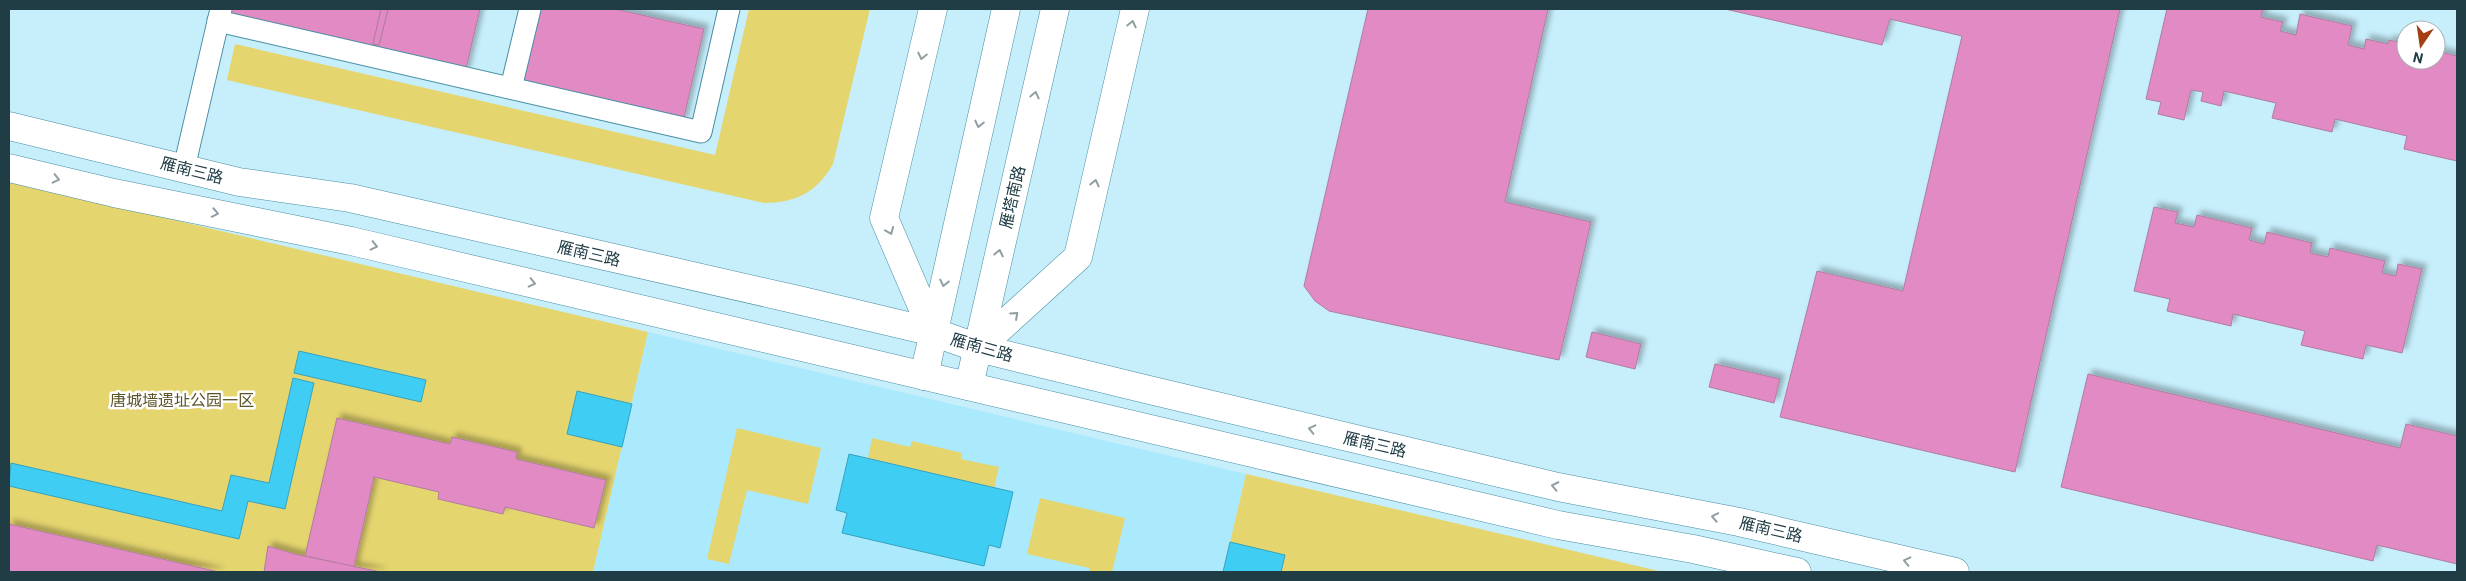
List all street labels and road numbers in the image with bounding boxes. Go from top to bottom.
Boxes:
street label: 雁南三路 [159,154,225,187]
street label: 雁塔南路 [996,164,1029,230]
street label: 雁南三路 [556,237,622,270]
street label: 雁南三路 [948,330,1015,365]
street label: 雁南三路 [1342,428,1408,461]
street label: 雁南三路 [1738,513,1804,546]

